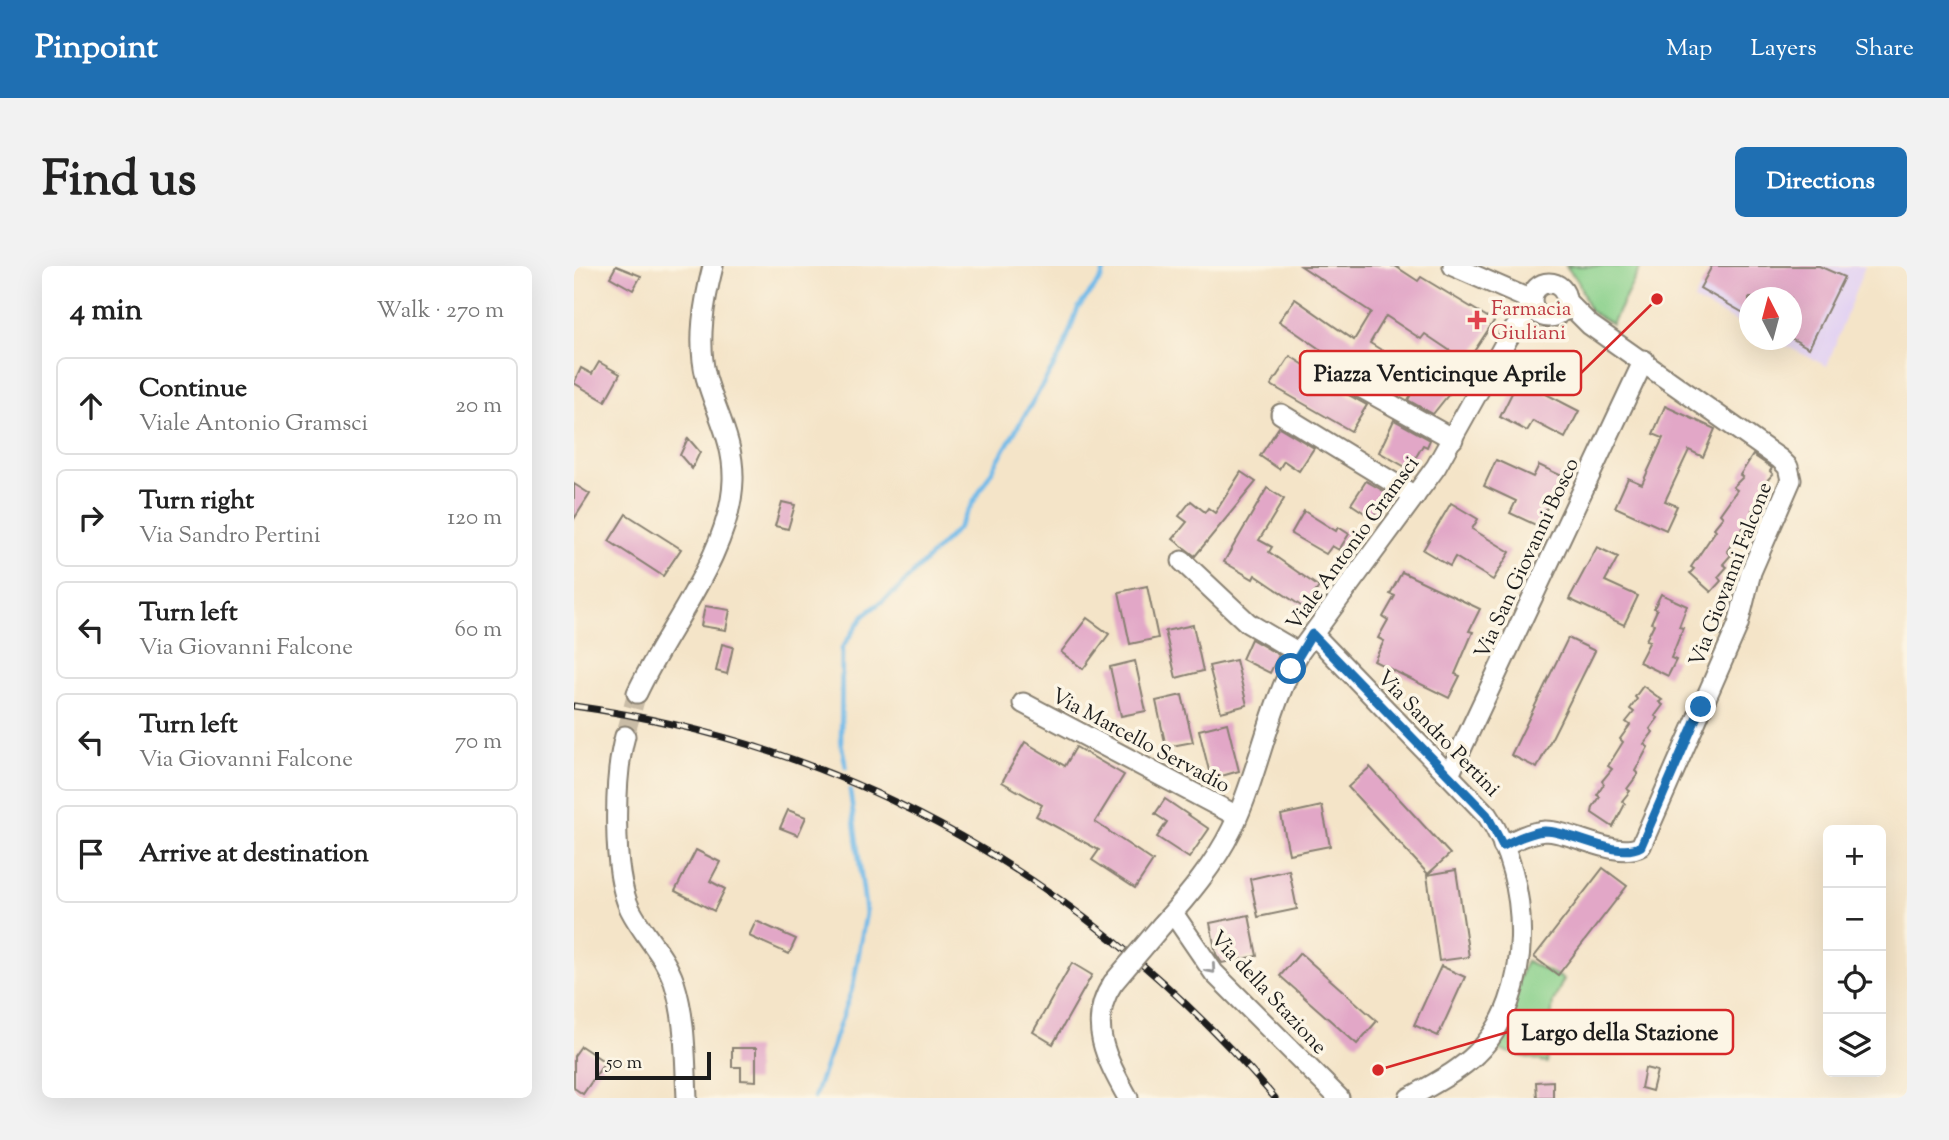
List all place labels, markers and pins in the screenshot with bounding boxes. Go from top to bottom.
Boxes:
place label: Farmacia Giuliani [1491,295,1572,349]
marker: Farmacia Giuliani [1469,312,1485,328]
callout: Piazza Venticinque Aprile [1300,351,1581,395]
callout: Largo della Stazione [1508,1010,1733,1054]

